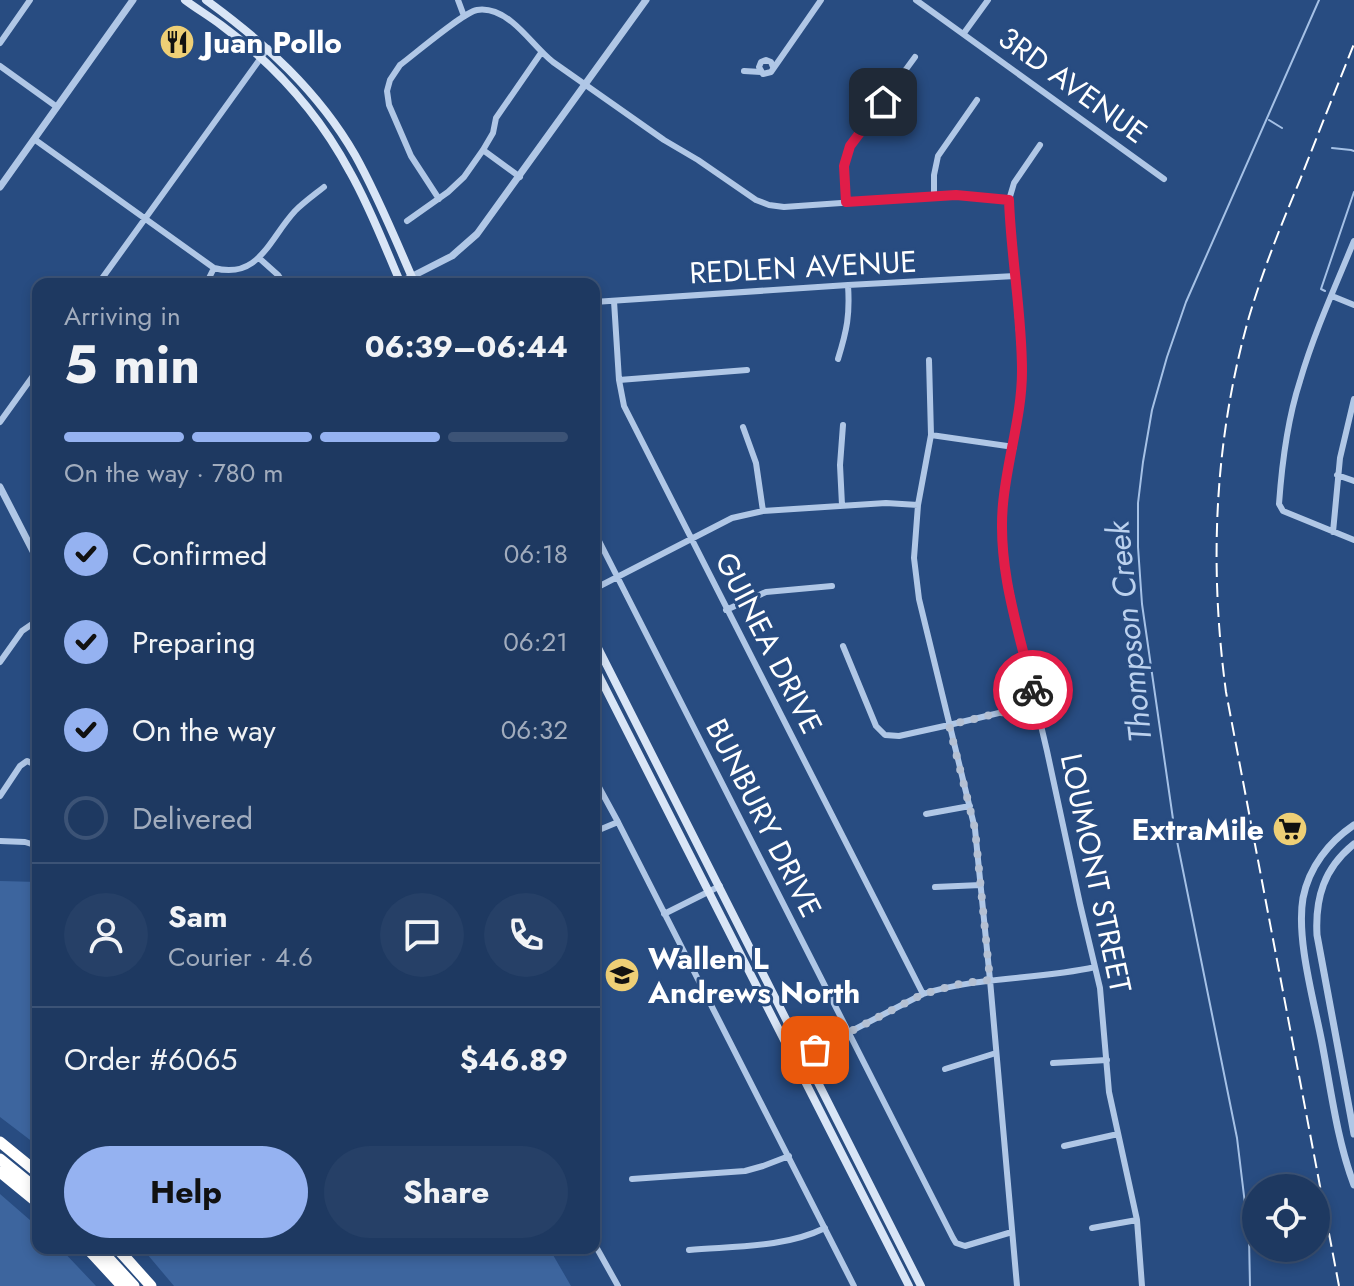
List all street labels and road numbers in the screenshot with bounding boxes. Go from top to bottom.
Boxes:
street label: 3RD AVENUE [990,16,1156,154]
street label: REDLEN AVENUE [688,240,918,294]
street label: GUINEA DRIVE [705,545,833,741]
street label: BUNBURY DRIVE [695,711,833,925]
street label: LOUMONT STREET [1050,749,1142,997]

